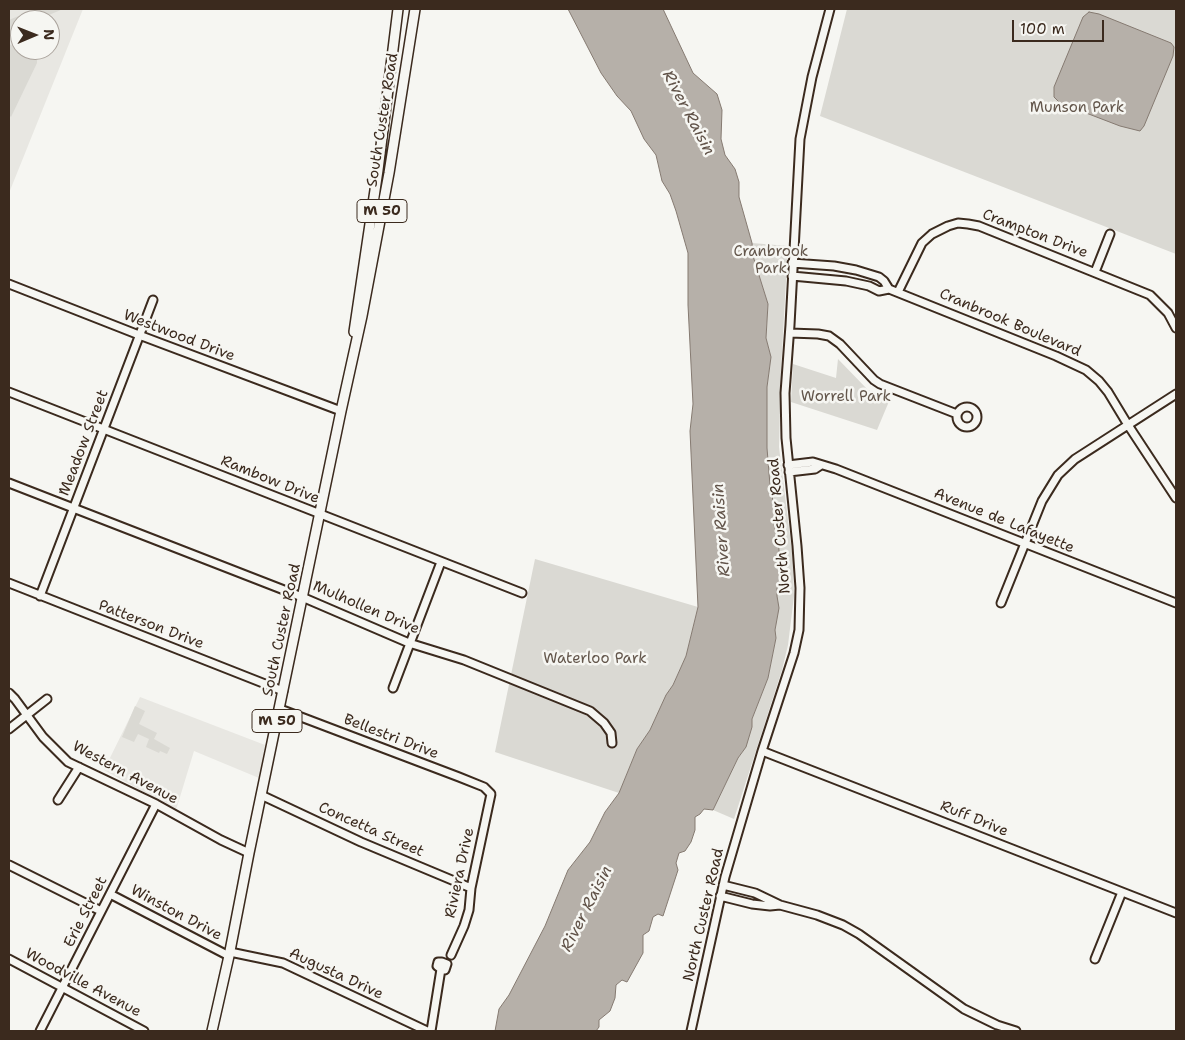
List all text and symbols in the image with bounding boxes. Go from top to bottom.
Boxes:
north arrow [10,10,60,60]
scale bar [1015,10,1108,42]
text: 100 m [1020,19,1065,39]
text: N [40,29,58,40]
street label: South Custer Road [364,52,402,188]
water label: River Raisin [658,67,718,159]
park label: Munson Park [1030,99,1124,117]
road number: M 50 [357,200,407,222]
street label: Crampton Drive [980,206,1090,262]
park label: Cranbrook Park [734,243,808,278]
street label: Cranbrook Boulevard [936,285,1084,361]
street label: Westwood Drive [121,306,237,366]
street label: Meadow Street [55,387,113,499]
park label: Worrell Park [801,388,891,406]
street label: Rambow Drive [218,452,322,508]
street label: North Custer Road [765,457,795,595]
water label: River Raisin [709,483,735,577]
street label: Avenue de Lafayette [931,485,1077,557]
street label: South Custer Road [259,562,305,698]
street label: Mulhollen Drive [310,577,422,639]
street label: Patterson Drive [96,597,206,653]
park label: Waterloo Park [543,650,647,668]
road number: M 50 [252,709,302,732]
street label: Bellestri Drive [341,711,441,763]
street label: Western Avenue [69,738,181,808]
street label: Ruff Drive [937,797,1011,841]
street label: Concetta Street [315,799,427,861]
street label: Riviera Drive [442,826,478,920]
street label: North Custer Road [680,847,728,983]
water label: River Raisin [557,863,617,955]
street label: Erie Street [60,874,112,950]
street label: Winston Drive [127,881,225,945]
street label: Augusta Drive [286,944,386,1004]
street label: Woodville Avenue [22,945,144,1021]

